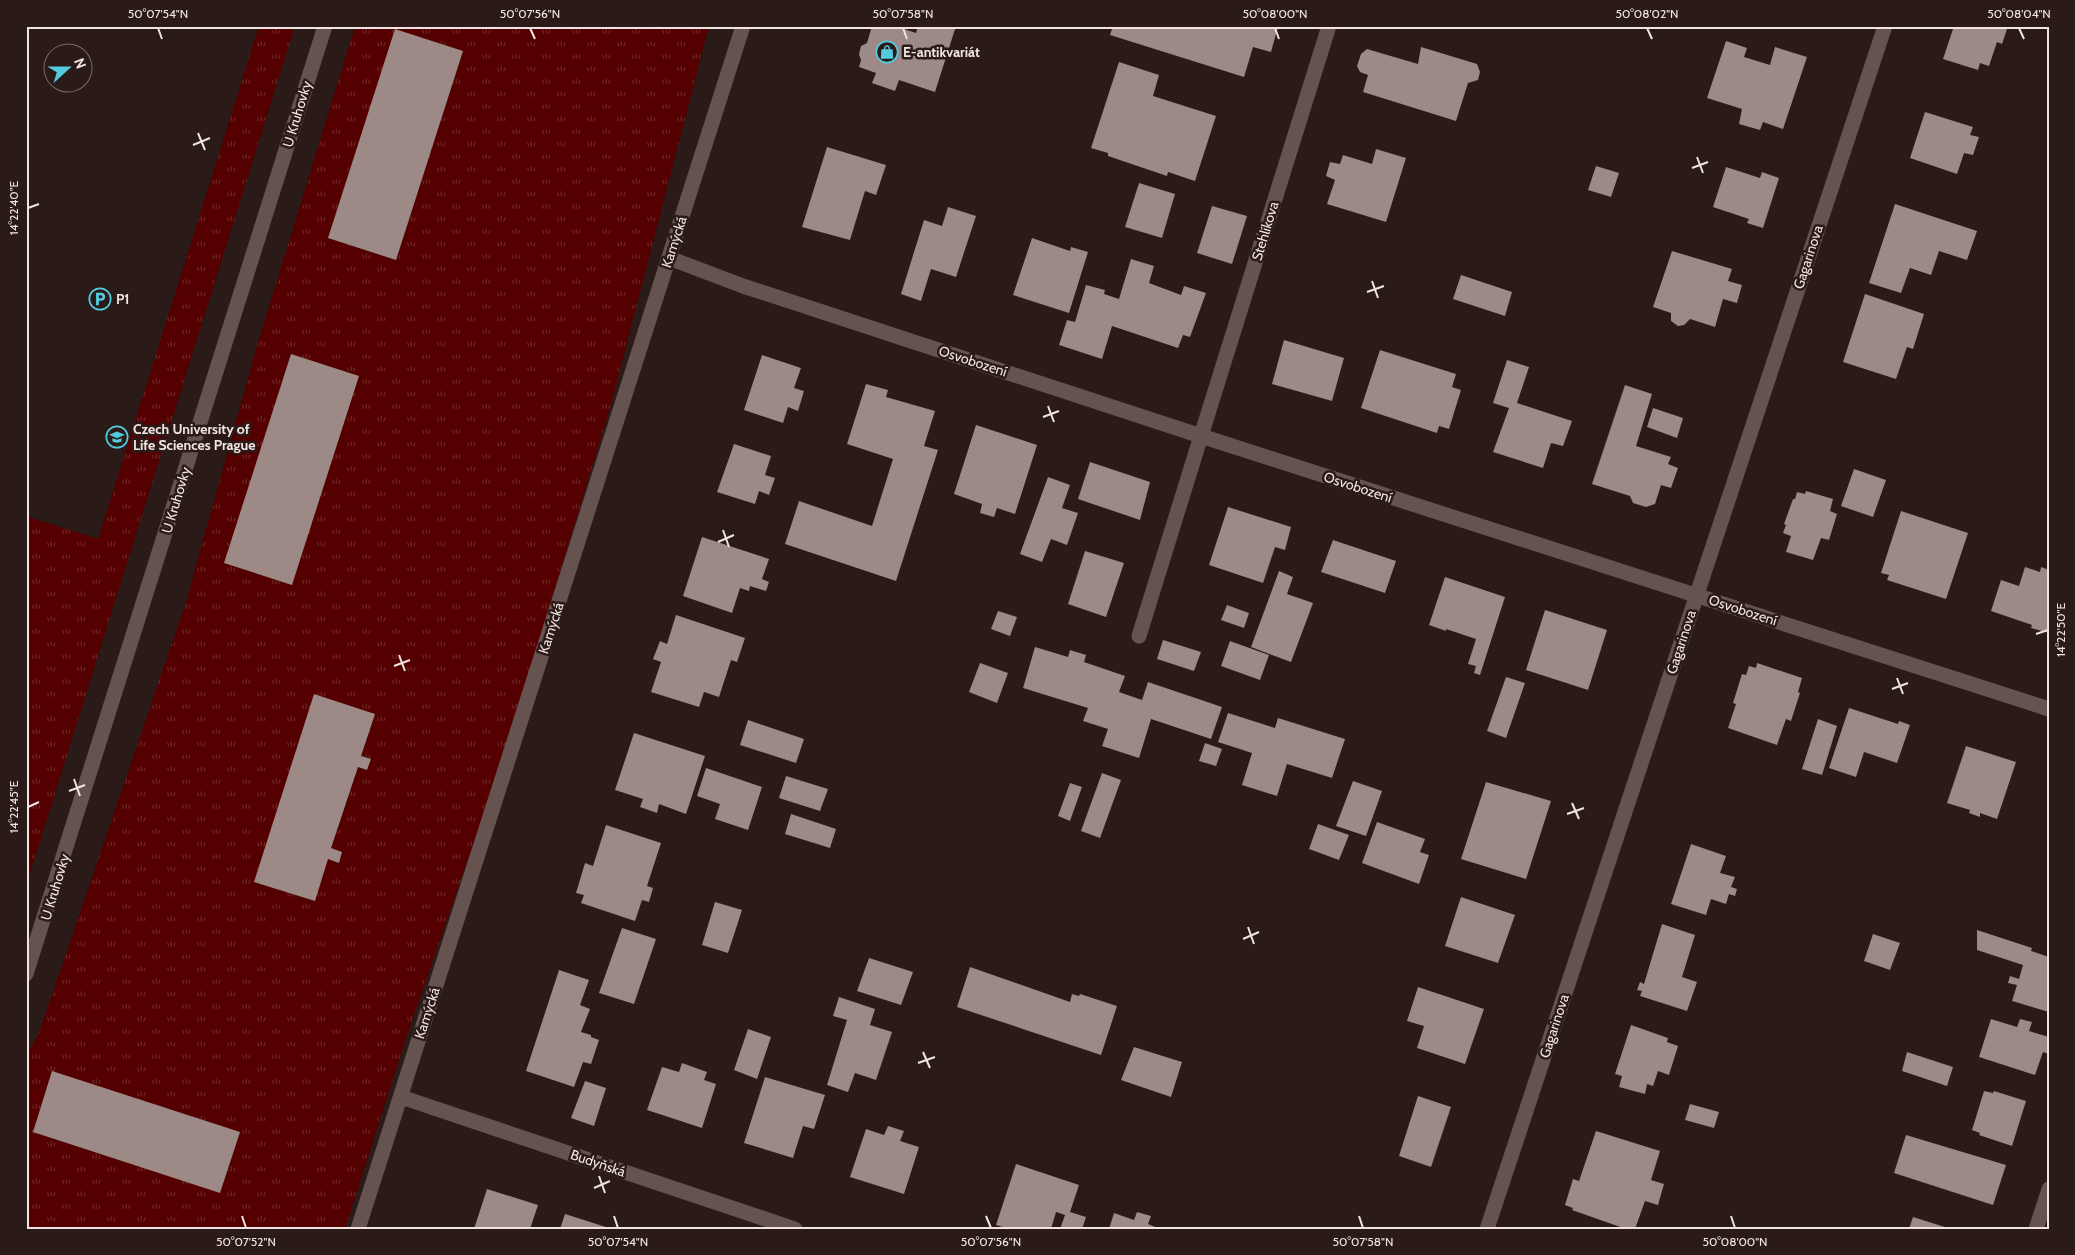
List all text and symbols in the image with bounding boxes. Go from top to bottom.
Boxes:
text: 50°07'54"N [128,6,188,21]
text: 50°07'56"N [500,6,560,21]
text: 50°07'58"N [873,6,933,21]
text: 50°08'00"N [1242,6,1308,21]
text: 50°08'02"N [1615,6,1679,21]
text: 50°08'04"N [1987,6,2051,21]
shop icon: E-antikvariát [875,40,899,64]
north arrow [42,42,92,92]
place label: E-antikvariát [903,43,980,61]
text: N [70,55,90,71]
street label: U Kruhovky [278,79,316,149]
text: 14°22'40"E [6,180,21,235]
street label: Stehlíkova [1248,199,1283,263]
street label: Kamýcká [657,214,691,270]
street label: Gagarinova [1789,223,1827,291]
parking icon: P1 [88,287,112,311]
place label: P1 [116,290,130,308]
street label: Osvobození [937,342,1009,380]
place label: Czech University of Life Sciences Prague [133,420,256,454]
school or university icon: Czech University of Life Sciences Prague [105,425,129,449]
street label: U Kruhovky [157,465,195,535]
street label: Osvobození [1322,468,1394,506]
street label: Osvobození [1707,591,1779,629]
street label: Kamýcká [534,600,568,656]
text: 14°22'50"E [2053,603,2068,657]
street label: Gagarinova [1662,608,1700,676]
text: 14°22'45"E [6,780,21,833]
street label: U Kruhovky [36,852,74,922]
street label: Kamýcká [410,985,444,1041]
street label: Gagarinova [1535,992,1573,1060]
street label: Budyňská [568,1145,628,1181]
text: 50°07'52"N [216,1234,276,1249]
text: 50°07'54"N [588,1234,648,1249]
text: 50°07'56"N [961,1234,1021,1249]
text: 50°07'58"N [1333,1234,1393,1249]
text: 50°08'00"N [1702,1234,1768,1249]

